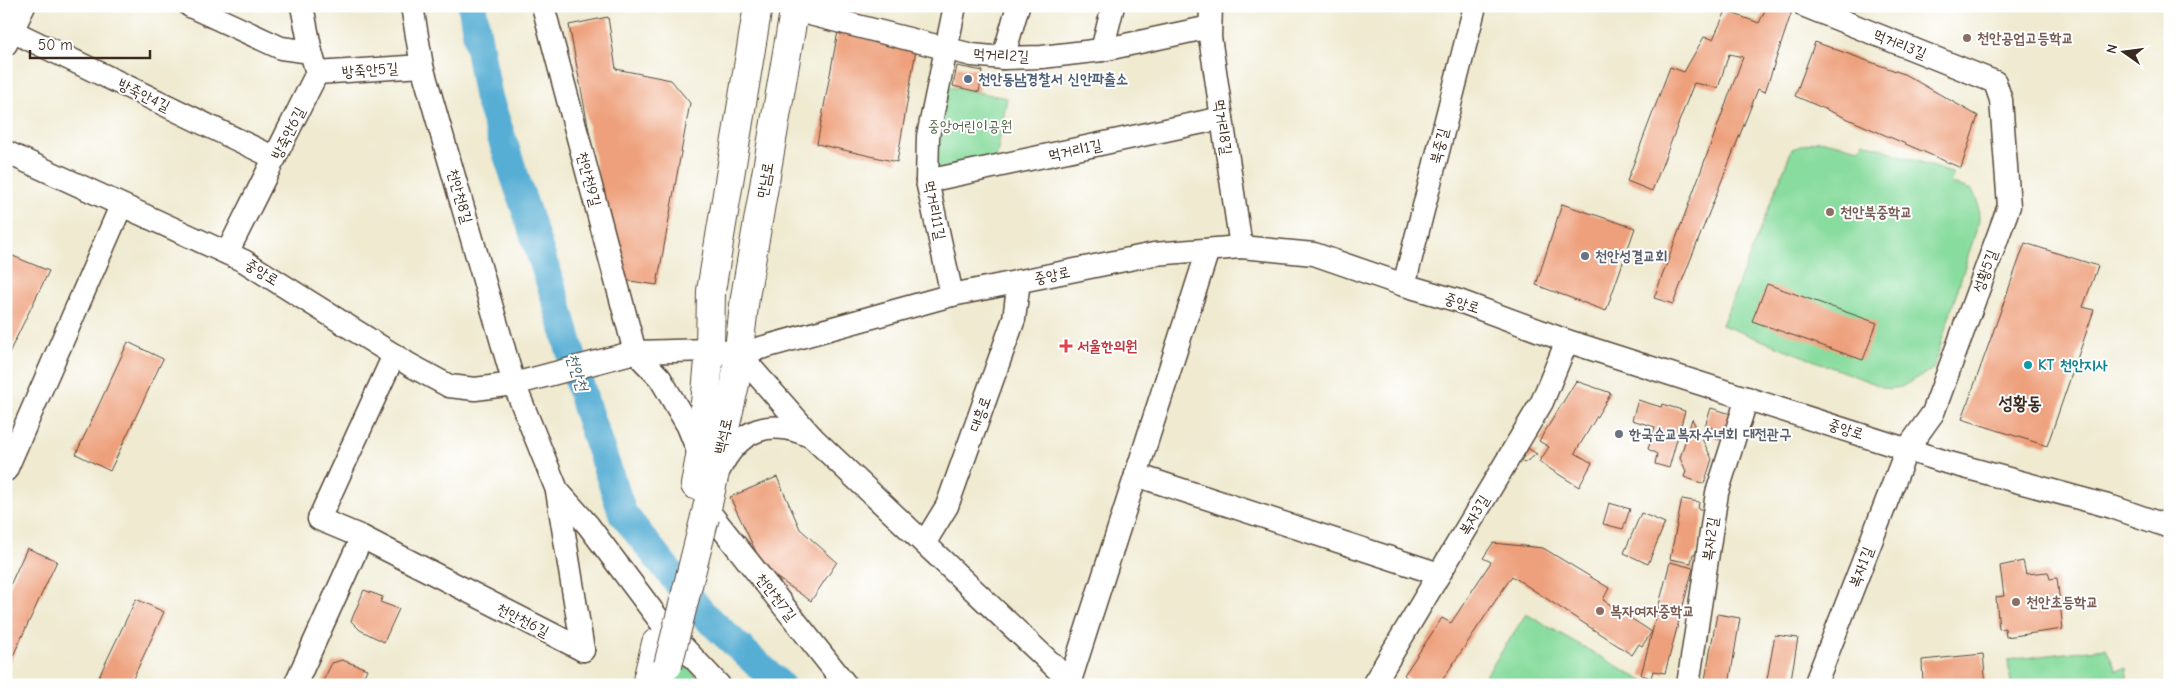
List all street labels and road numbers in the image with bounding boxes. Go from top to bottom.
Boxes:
street label: 먹거리3길 [1871,25,1929,63]
street label: 먹거리2길 [972,45,1030,65]
street label: 방죽안5길 [341,59,399,81]
street label: 방죽안4길 [115,75,173,115]
street label: 먹거리8길 [1210,98,1236,156]
street label: 방죽안6길 [267,104,309,162]
street label: 북중길 [1426,126,1452,166]
street label: 먹거리1길 [1047,136,1103,164]
street label: 천안천9길 [573,150,605,208]
street label: 만남로 [753,161,777,199]
street label: 천안천8길 [444,167,476,225]
street label: 먹거리11길 [920,179,950,241]
street label: 성황5길 [1969,247,2001,295]
street label: 중앙로 [242,255,282,289]
street label: 중앙로 [1032,262,1072,288]
street label: 중앙로 [1442,289,1482,317]
street label: 대흥로 [965,394,995,434]
street label: 중앙로 [1826,415,1866,443]
street label: 백석로 [710,416,736,456]
street label: 복자3길 [1455,492,1493,538]
street label: 복자2길 [1698,516,1722,562]
street label: 복자1길 [1845,544,1877,590]
street label: 천안천7길 [752,570,800,624]
street label: 천안천6길 [494,599,552,641]

